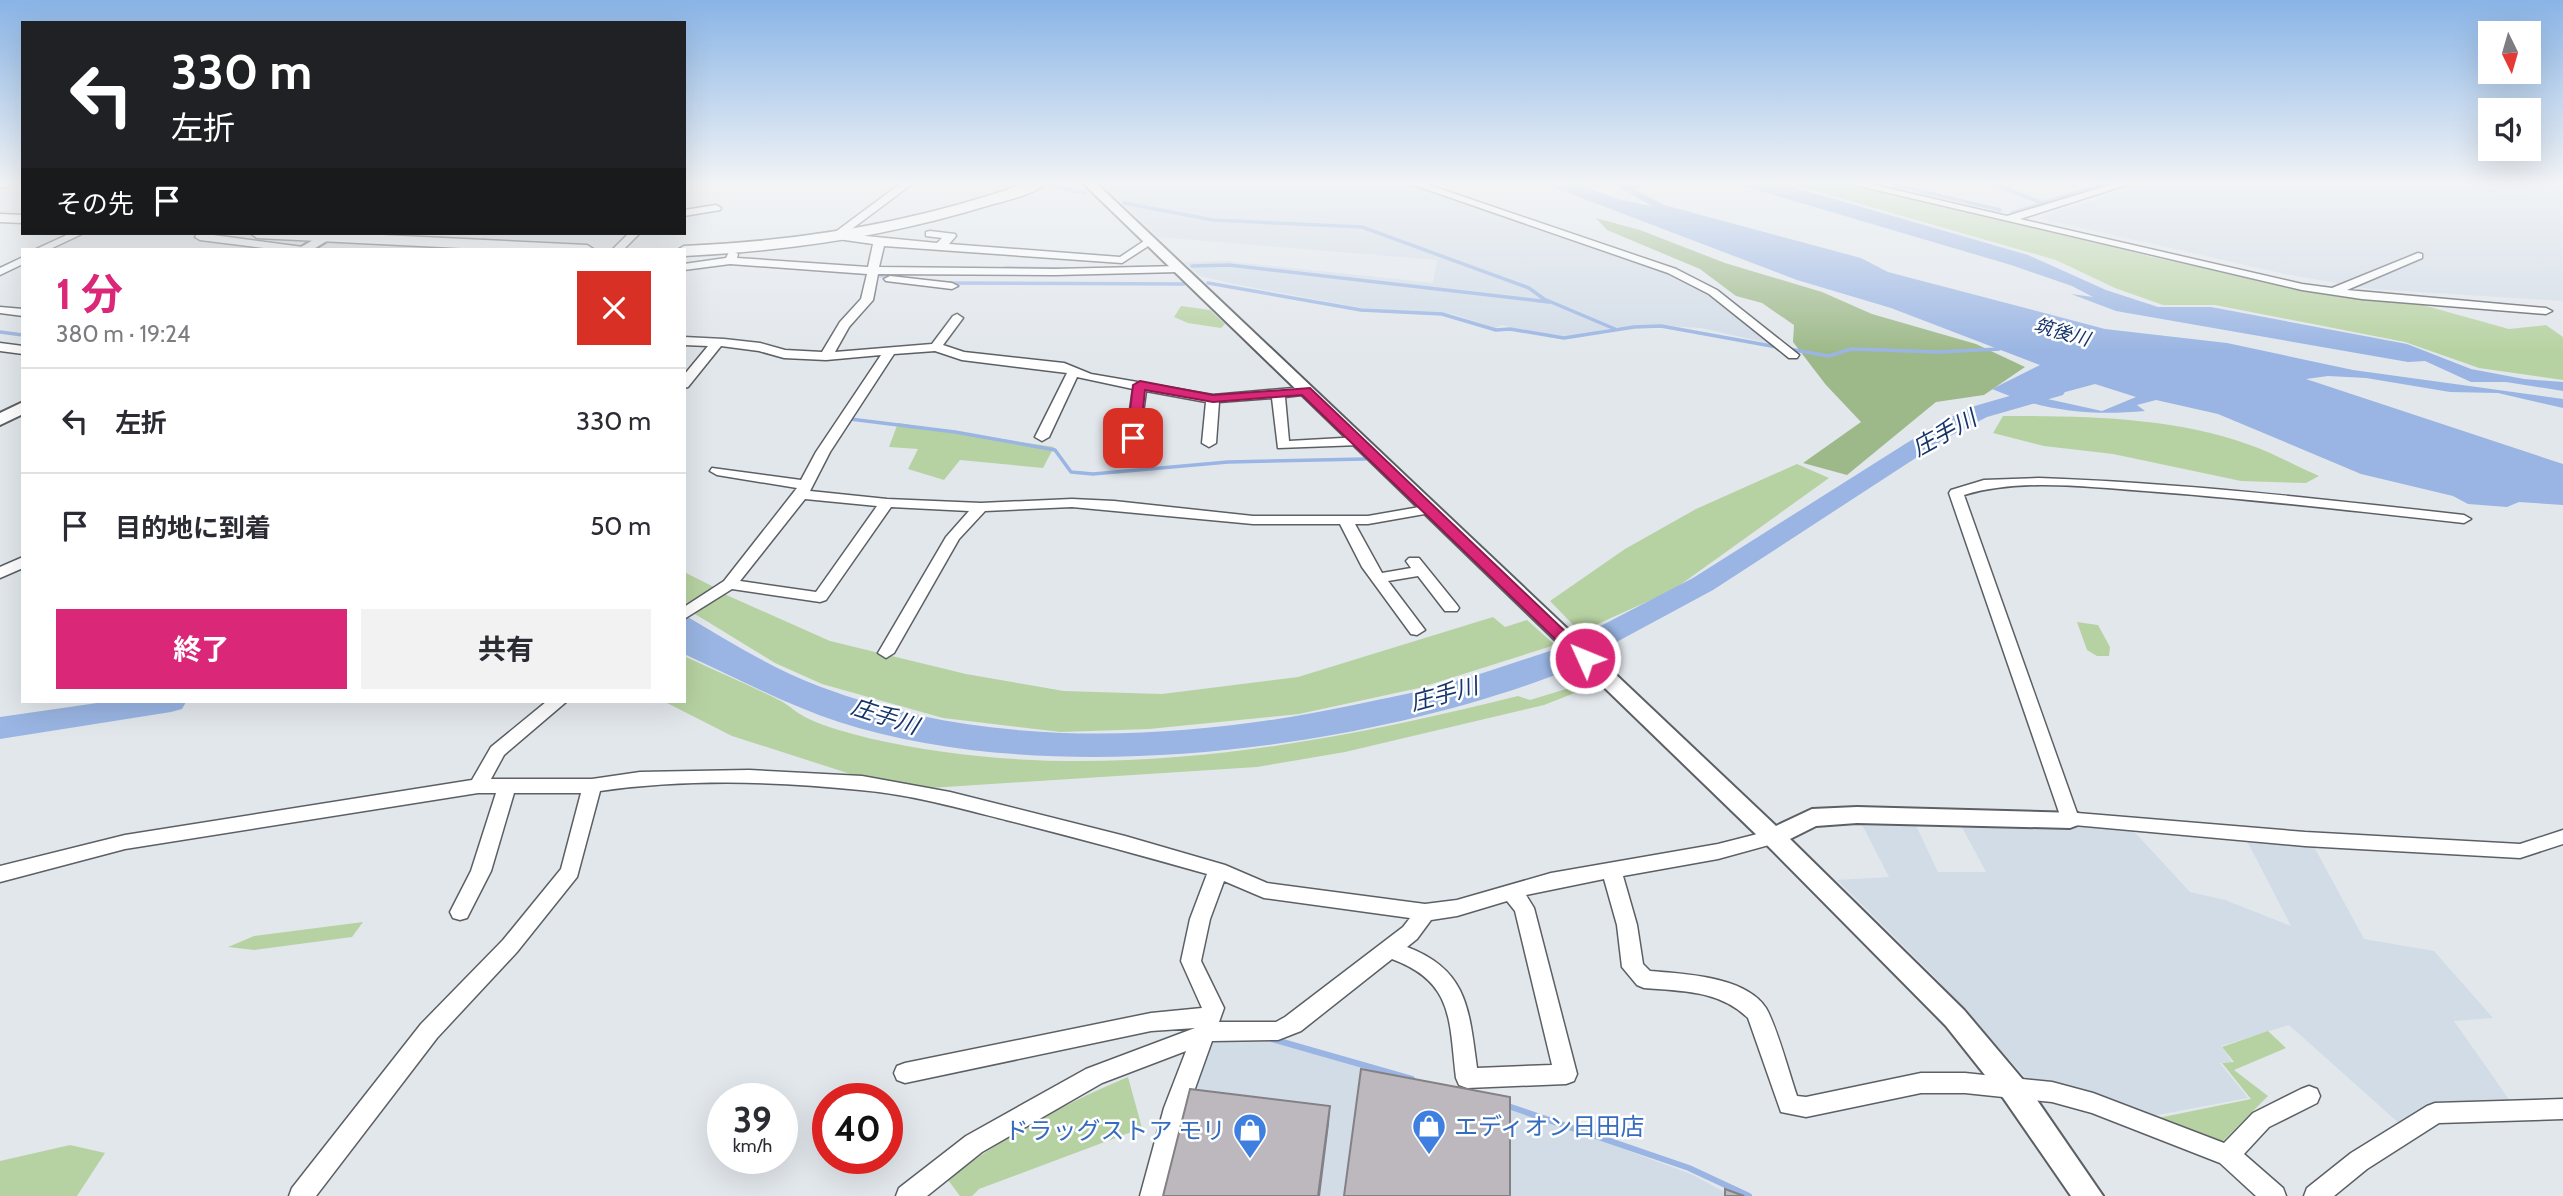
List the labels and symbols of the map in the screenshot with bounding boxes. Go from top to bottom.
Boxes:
north arrow [2478,21,2541,84]
water label: 筑後川 [2031,313,2094,351]
water label: 庄手川 [1907,403,1984,462]
pin [1103,408,1163,468]
position arrow [1548,621,1622,695]
water label: 庄手川 [1407,671,1484,716]
water label: 庄手川 [848,692,925,741]
speed limit sign: 40 [812,1083,903,1174]
shop icon: エディオン日田店 [1410,1107,1448,1156]
shop icon: ドラッグストア モリ [1231,1111,1269,1160]
place label: エディオン日田店 [1454,1112,1644,1141]
place label: ドラッグストア モリ [1005,1116,1226,1145]

